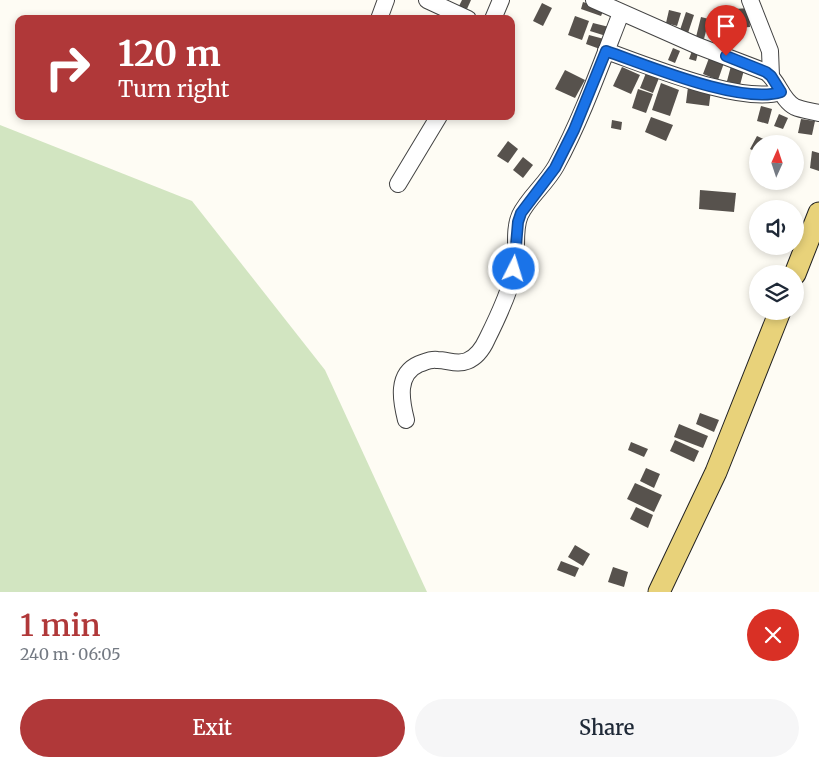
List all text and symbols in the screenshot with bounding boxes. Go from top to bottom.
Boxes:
pin [705,5,747,56]
icon: arrive [712,12,740,40]
text: 120 m [118,32,221,76]
icon: right [35,35,100,100]
text: Turn right [118,75,229,103]
north arrow [749,135,804,190]
map controls [749,135,804,320]
button: sound [749,200,804,255]
position arrow [487,242,539,294]
button: layers [749,265,804,320]
text: 1 min [20,606,101,644]
button: close [747,609,799,661]
text: 240 m · 06:05 [20,644,121,664]
button: Exit [20,699,405,757]
button: Share [415,699,799,757]

